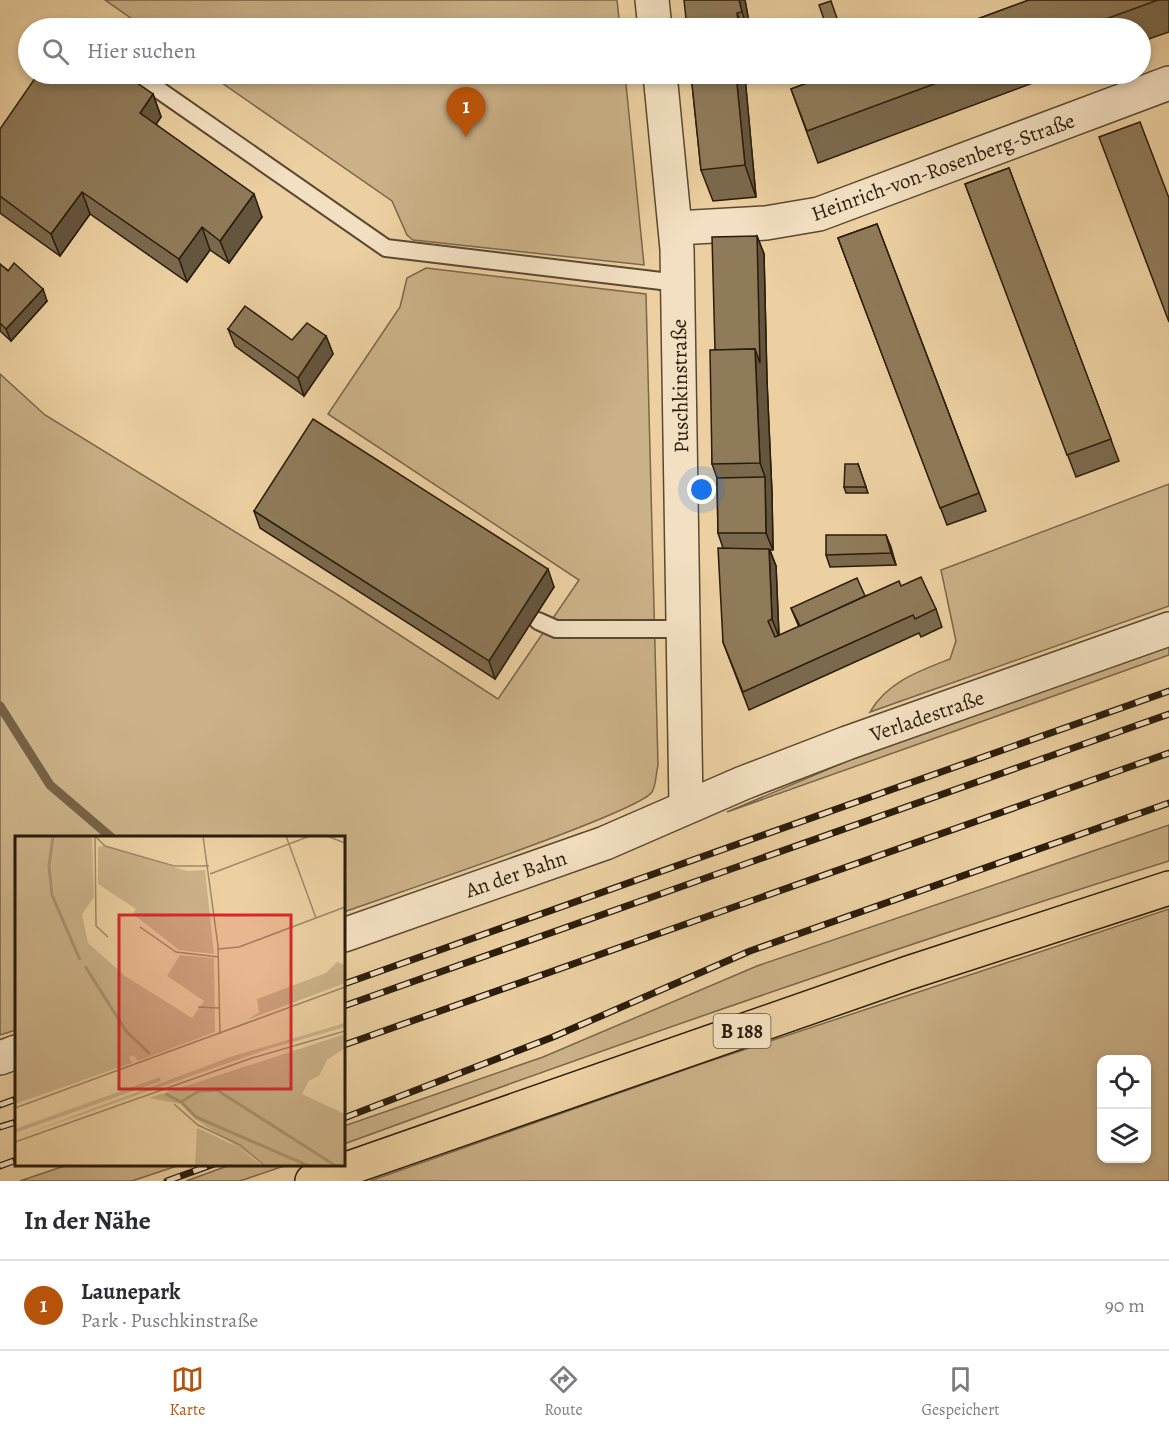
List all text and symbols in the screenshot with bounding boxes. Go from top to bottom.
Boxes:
search box [18,18,1151,84]
icon: search [39,35,72,68]
text: Hier suchen [87,36,196,66]
pin: 1 [446,88,486,137]
street label: Heinrich-von-Rosenberg-Straße [807,106,1079,228]
street label: Puschkinstraße [665,319,695,453]
your location [687,475,716,504]
street label: Verladestraße [865,683,988,749]
inset map [15,836,345,1166]
street label: An der Bahn [461,844,570,905]
road number: B 188 [714,1014,771,1048]
map controls [1097,1055,1151,1163]
button: locate [1097,1055,1151,1109]
button: layers [1097,1109,1151,1163]
text: In der Nähe [24,1203,151,1238]
text: Launepark [81,1277,180,1307]
text: 1 [40,1292,47,1319]
text: 90 m [1105,1292,1145,1319]
text: Park · Puschkinstraße [81,1307,258,1334]
tab: Karte [169,1363,205,1421]
tab: Route [544,1363,583,1421]
tab: Gespeichert [922,1363,1000,1421]

